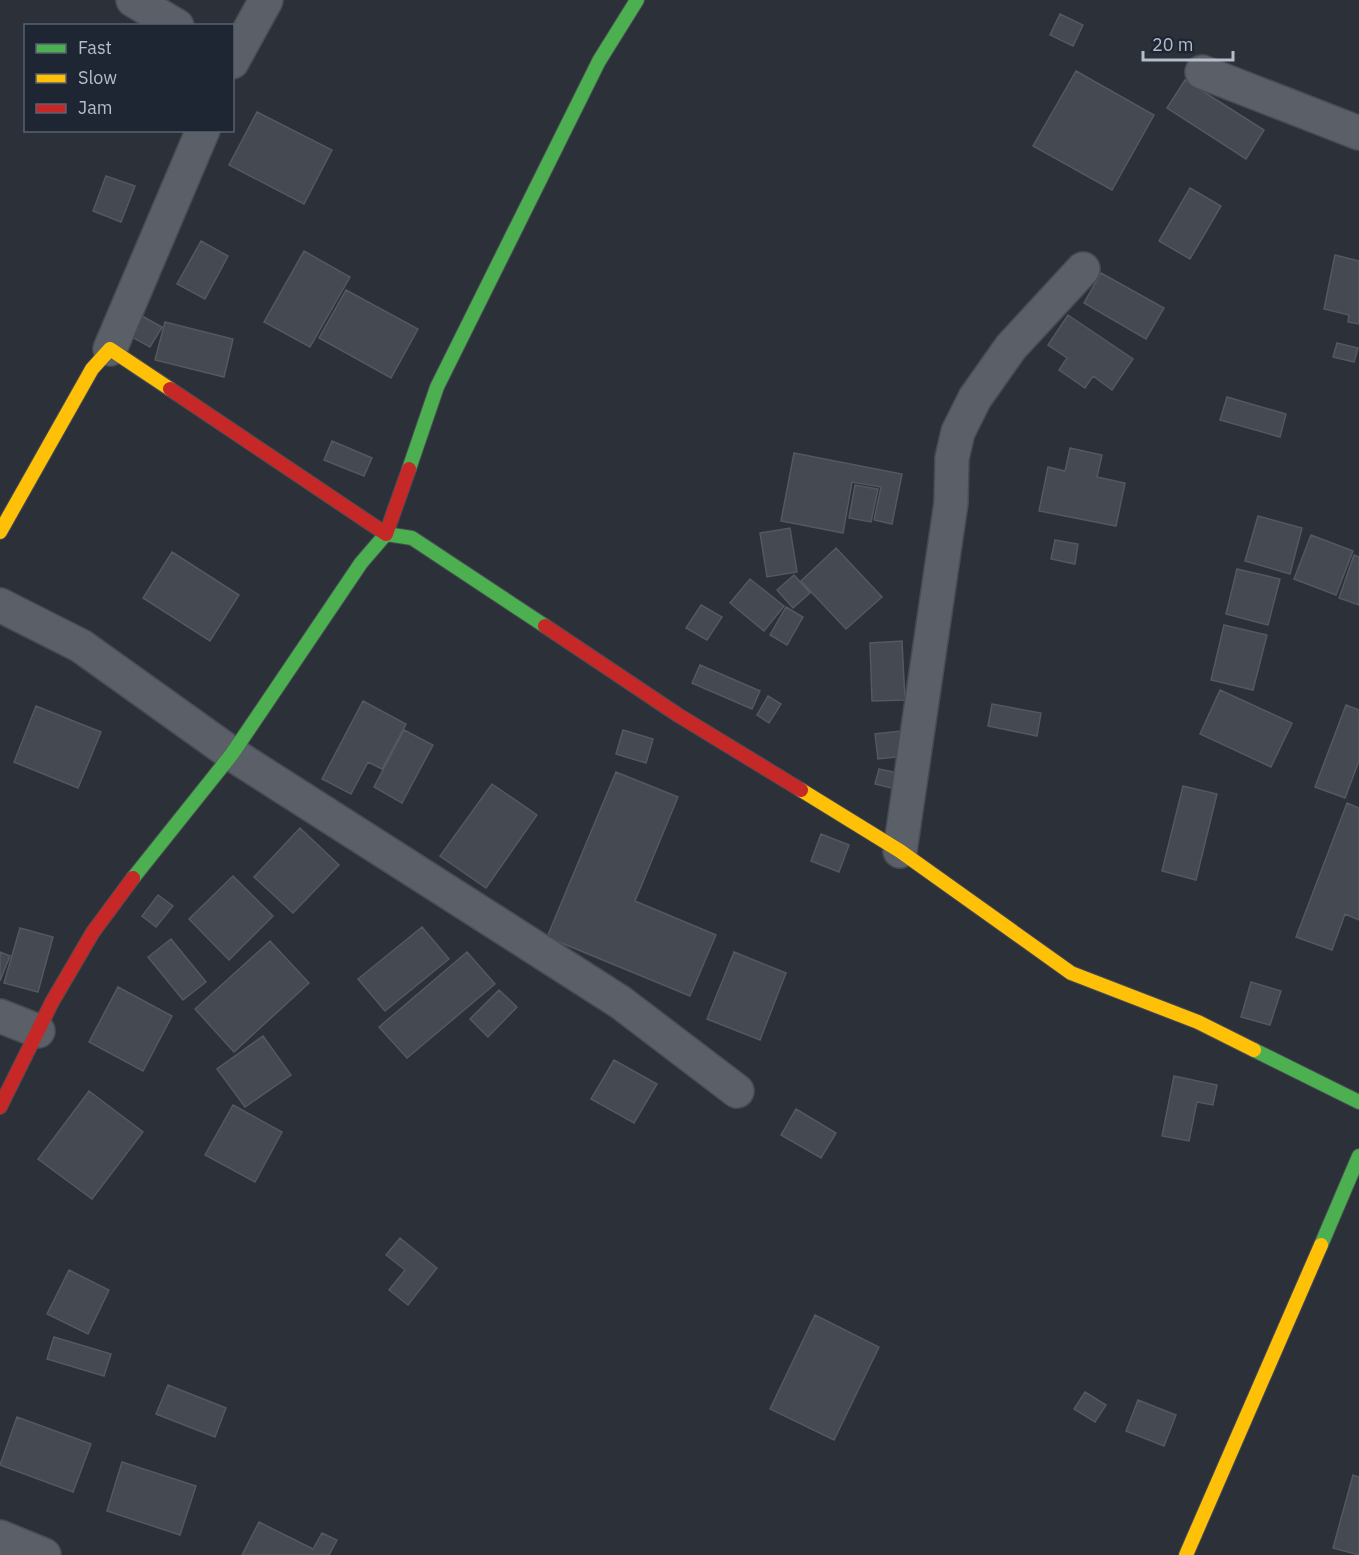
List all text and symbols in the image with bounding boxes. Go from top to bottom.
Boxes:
legend [24,24,234,132]
scale bar [1143,24,1233,62]
text: 20 m [1152,33,1194,56]
text: Fast [78,36,112,59]
text: Slow [78,66,117,89]
text: Jam [78,96,113,119]

